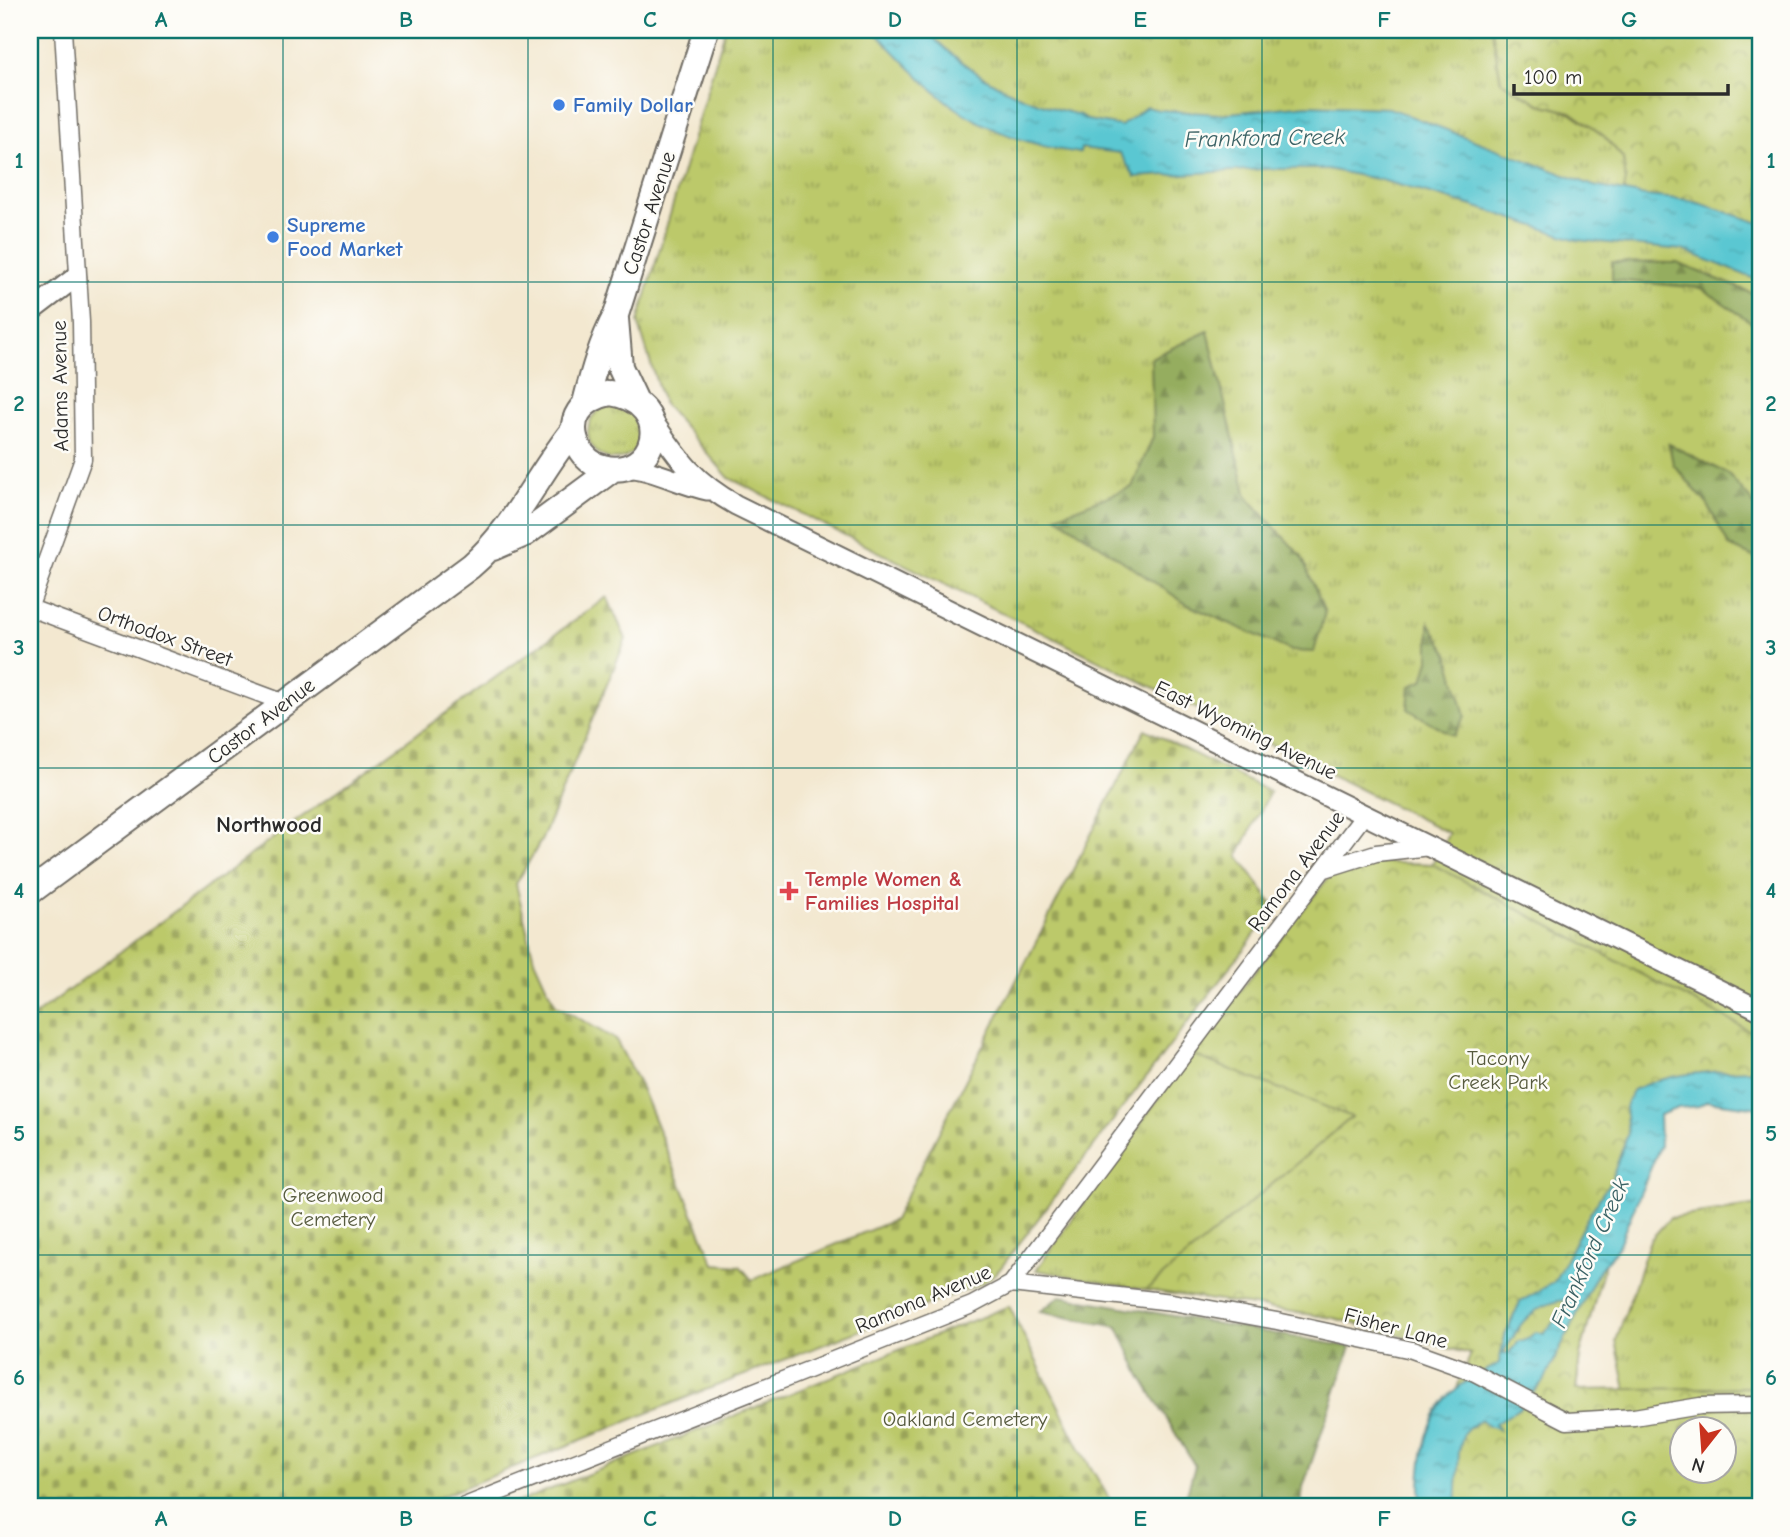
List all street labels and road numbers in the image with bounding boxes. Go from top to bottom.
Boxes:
street label: Castor Avenue [618,148,680,278]
street label: Adams Avenue [47,320,73,452]
street label: Orthodox Street [94,601,236,672]
street label: Castor Avenue [203,673,319,769]
street label: East Wyoming Avenue [1151,675,1341,785]
street label: Ramona Avenue [1243,806,1349,936]
street label: Ramona Avenue [852,1260,994,1338]
street label: Fisher Lane [1342,1303,1450,1353]

